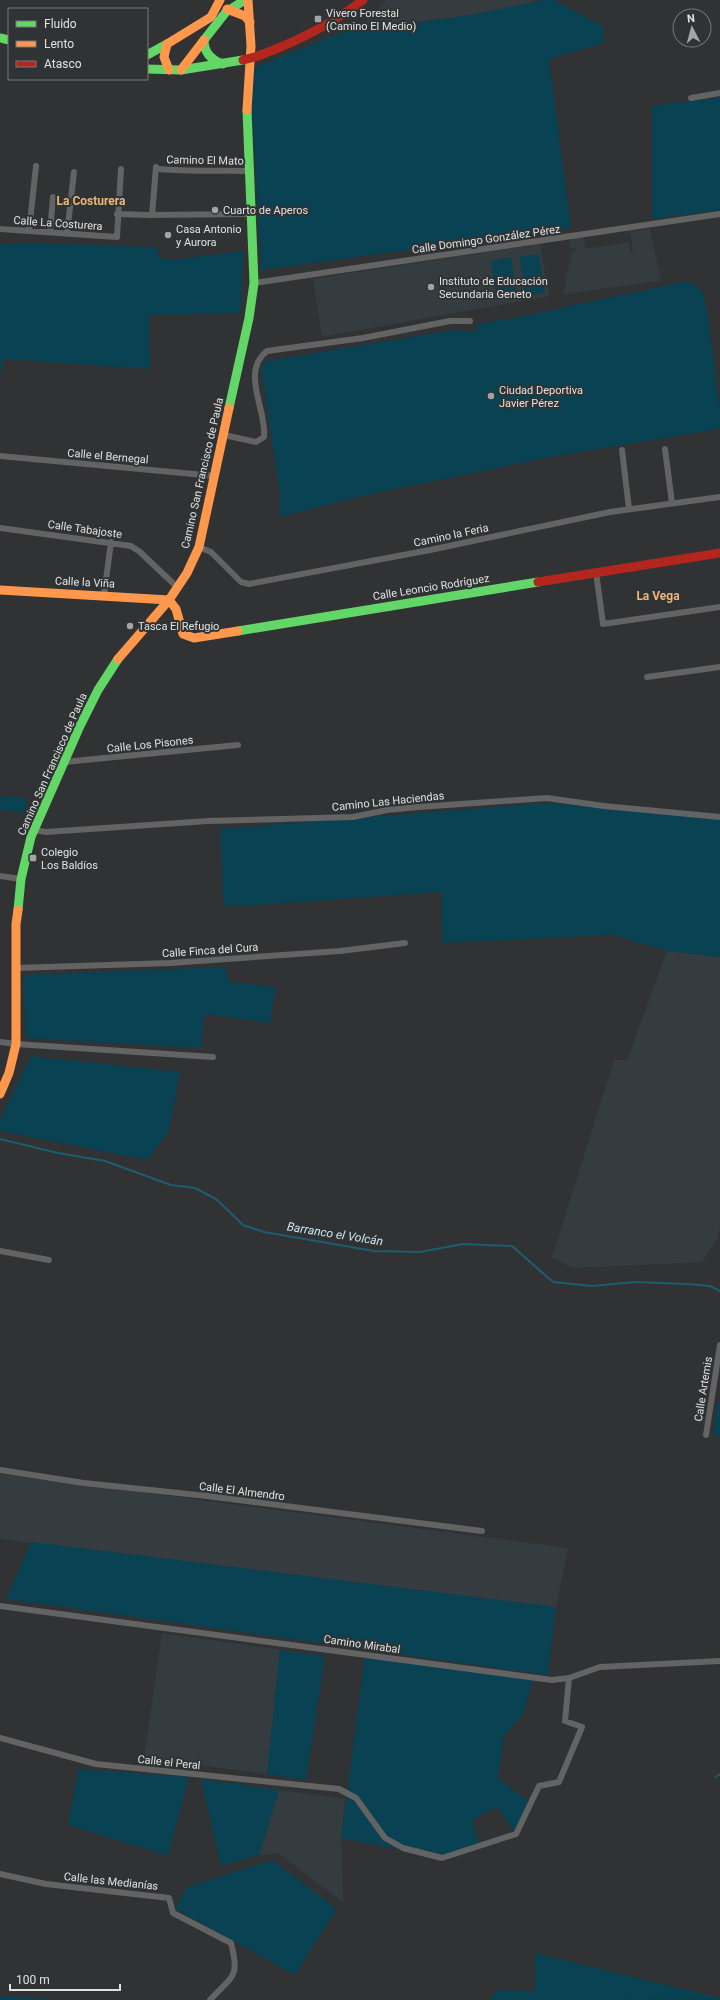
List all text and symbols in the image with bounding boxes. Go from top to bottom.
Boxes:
place label: Vivero Forestal (Camino El Medio) [326,7,417,33]
legend [8,8,148,80]
north arrow [672,8,712,48]
text: N [686,12,696,25]
marker: Vivero Forestal (Camino El Medio) [313,14,323,24]
text: Fluido [44,17,77,31]
text: Lento [44,37,74,51]
text: Atasco [44,57,82,71]
street label: Camino El Mato [166,153,244,168]
district label: La Costurera [57,194,126,208]
place label: Cuarto de Aperos [223,204,309,217]
marker: Cuarto de Aperos [210,205,220,215]
street label: Calle La Costurera [13,214,103,233]
place label: Casa Antonio y Aurora [176,223,242,249]
street label: Calle Domingo González Pérez [411,223,562,256]
marker: Casa Antonio y Aurora [163,230,173,240]
place label: Instituto de Educación Secundaria Geneto [439,275,548,301]
marker: Instituto de Educación Secundaria Geneto [426,282,436,292]
place label: Ciudad Deportiva Javier Pérez [499,384,583,410]
marker: Ciudad Deportiva Javier Pérez [486,391,496,401]
street label: Camino San Francisco de Paula [179,396,226,550]
street label: Calle el Bernegal [67,446,149,467]
street label: Calle Tabajoste [47,518,123,541]
street label: Camino la Feria [413,521,490,550]
street label: Calle Leoncio Rodríguez [372,572,491,603]
street label: Calle la Viña [55,574,115,591]
district label: La Vega [636,589,680,603]
place label: Tasca El Refugio [138,620,219,633]
marker: Tasca El Refugio [125,621,135,631]
street label: Camino San Francisco de Paula [15,691,90,837]
street label: Calle Los Pisones [106,733,194,755]
street label: Camino Las Haciendas [331,789,445,814]
place label: Colegio Los Baldíos [41,846,98,872]
marker: Colegio Los Baldíos [28,853,38,863]
street label: Calle Finca del Cura [161,941,259,960]
water label: Barranco el Volcán [286,1219,384,1249]
street label: Calle Artemis [692,1355,715,1423]
street label: Calle El Almendro [198,1480,286,1503]
street label: Camino Mirabal [323,1633,401,1656]
street label: Calle el Peral [137,1753,201,1772]
street label: Calle las Medianías [63,1870,159,1893]
scale bar [10,1966,120,1992]
text: 100 m [16,1973,50,1987]

